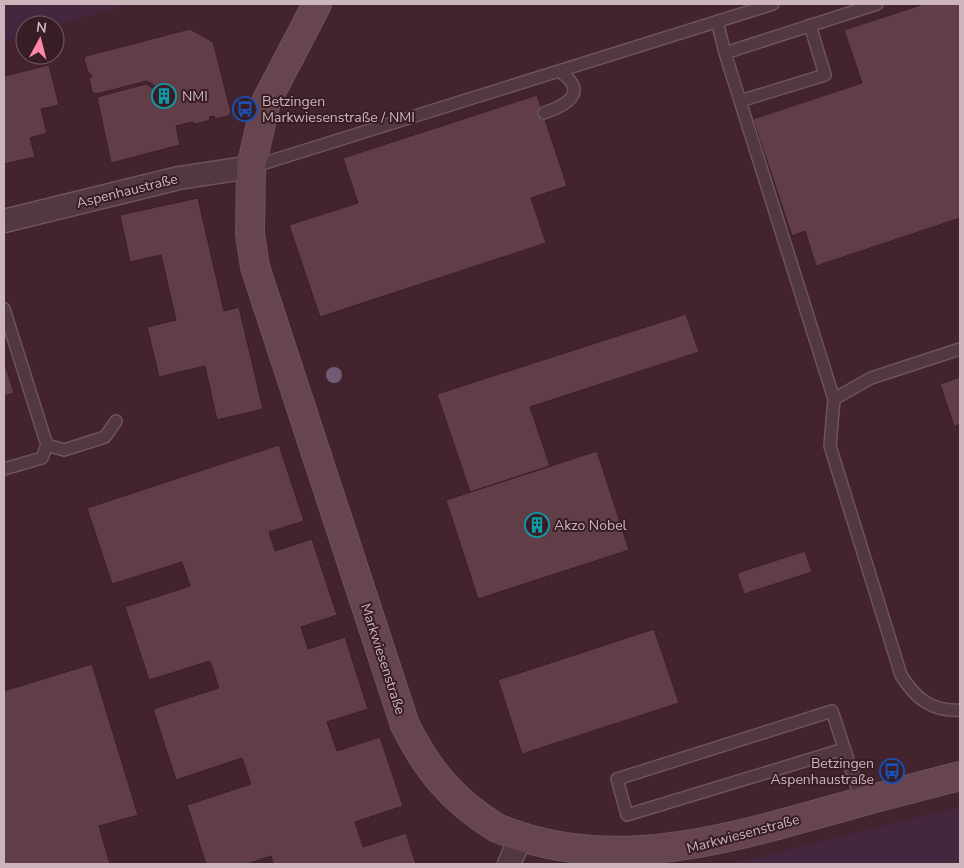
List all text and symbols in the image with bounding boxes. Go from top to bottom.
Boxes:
north arrow [15,15,65,65]
text: N [35,18,48,38]
building icon: NMI [151,83,177,109]
place label: NMI [182,87,208,106]
place label: Betzingen Markwiesenstraße / NMI [262,92,415,127]
bus stop icon: Betzingen Markwiesenstraße / NMI [232,96,258,122]
street label: Aspenhaustraße [74,169,180,213]
building icon: Akzo Nobel [524,512,550,538]
place label: Akzo Nobel [554,516,628,535]
street label: Markwiesenstraße [356,601,410,717]
place label: Betzingen Aspenhaustraße [770,754,874,789]
bus stop icon: Betzingen Aspenhaustraße [879,758,905,784]
street label: Markwiesenstraße [685,810,801,858]

